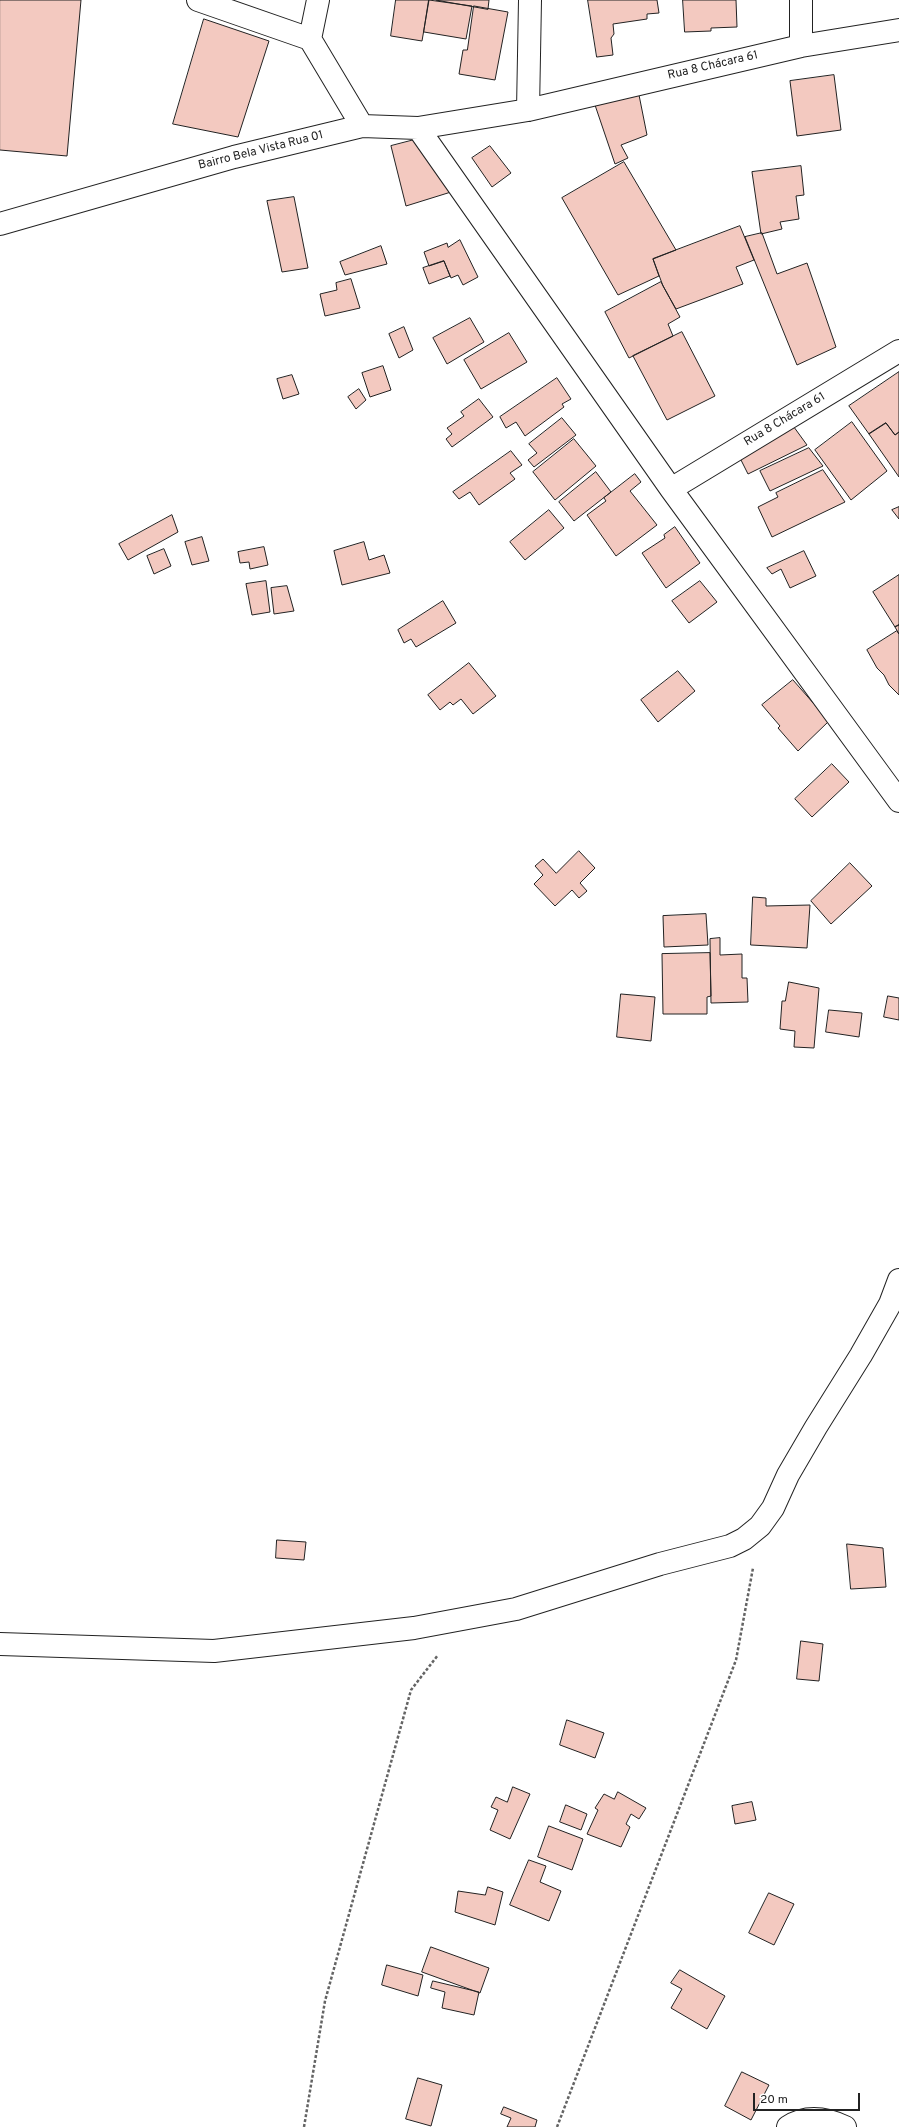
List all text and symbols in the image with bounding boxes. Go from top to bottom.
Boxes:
street label: Rua 8 Chácara 61 [666,49,760,83]
street label: Bairro Bela Vista Rua 01 [197,128,325,174]
street label: Rua 8 Chácara 61 [742,390,828,450]
scale bar [755,2085,862,2111]
text: 20 m [760,2092,788,2108]

